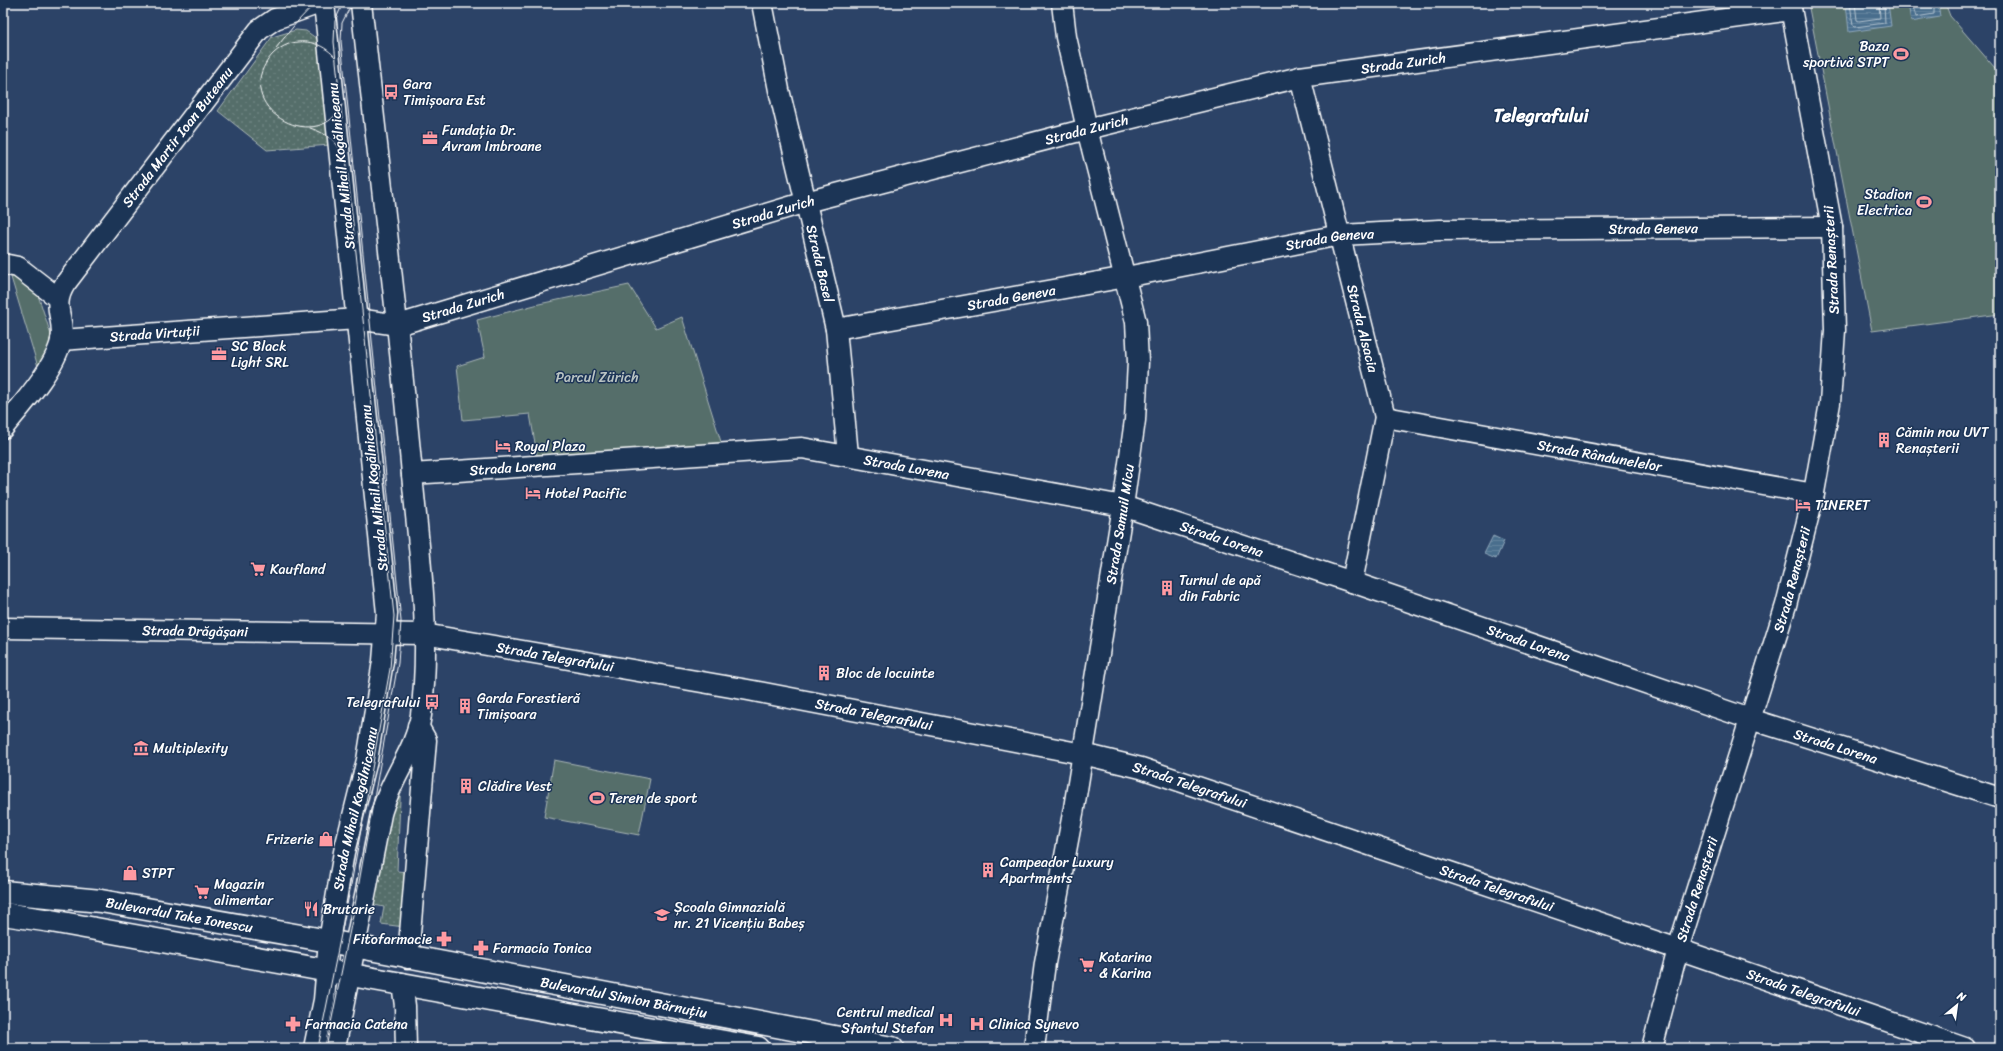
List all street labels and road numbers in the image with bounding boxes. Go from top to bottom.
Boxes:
street label: Strada Zurich [1359,45,1447,82]
street label: Strada Martir Ioan Buteanu [116,61,240,213]
street label: Strada Mihail Kogălniceanu [320,81,363,250]
street label: Strada Zurich [1042,107,1131,153]
street label: Strada Zurich [729,188,817,237]
street label: Strada Renașterii [1816,204,1847,315]
street label: Strada Geneva [1608,216,1699,242]
street label: Strada Geneva [1283,221,1376,258]
street label: Strada Basel [799,222,841,306]
street label: Strada Geneva [965,278,1059,318]
street label: Strada Zurich [419,282,508,330]
street label: Strada Alsacia [1339,282,1386,376]
street label: Strada Virtuții [109,318,202,350]
street label: Strada Mihail Kogălniceanu [353,403,396,572]
street label: Strada Rândunelelor [1535,433,1665,480]
street label: Strada Lorena [861,447,952,488]
street label: Strada Lorena [469,452,558,483]
street label: Strada Samuil Micu [1099,462,1142,586]
street label: Strada Lorena [1176,514,1267,565]
street label: Strada Renașterii [1766,523,1819,636]
street label: Strada Lorena [1483,617,1574,669]
street label: Strada Drăgășani [142,618,249,645]
street label: Strada Telegrafului [494,635,617,680]
street label: Strada Telegrafului [813,691,936,738]
street label: Strada Lorena [1790,722,1881,772]
street label: Strada Mihail Kogălniceanu [326,725,385,893]
street label: Strada Telegrafului [1130,754,1251,816]
street label: Strada Renașterii [1669,833,1726,945]
street label: Strada Telegrafului [1436,858,1558,920]
street label: Bulevardul Take Ionescu [104,890,255,941]
street label: Strada Telegrafului [1743,962,1865,1024]
street label: Bulevardul Simion Bărnuțiu [538,970,710,1026]

